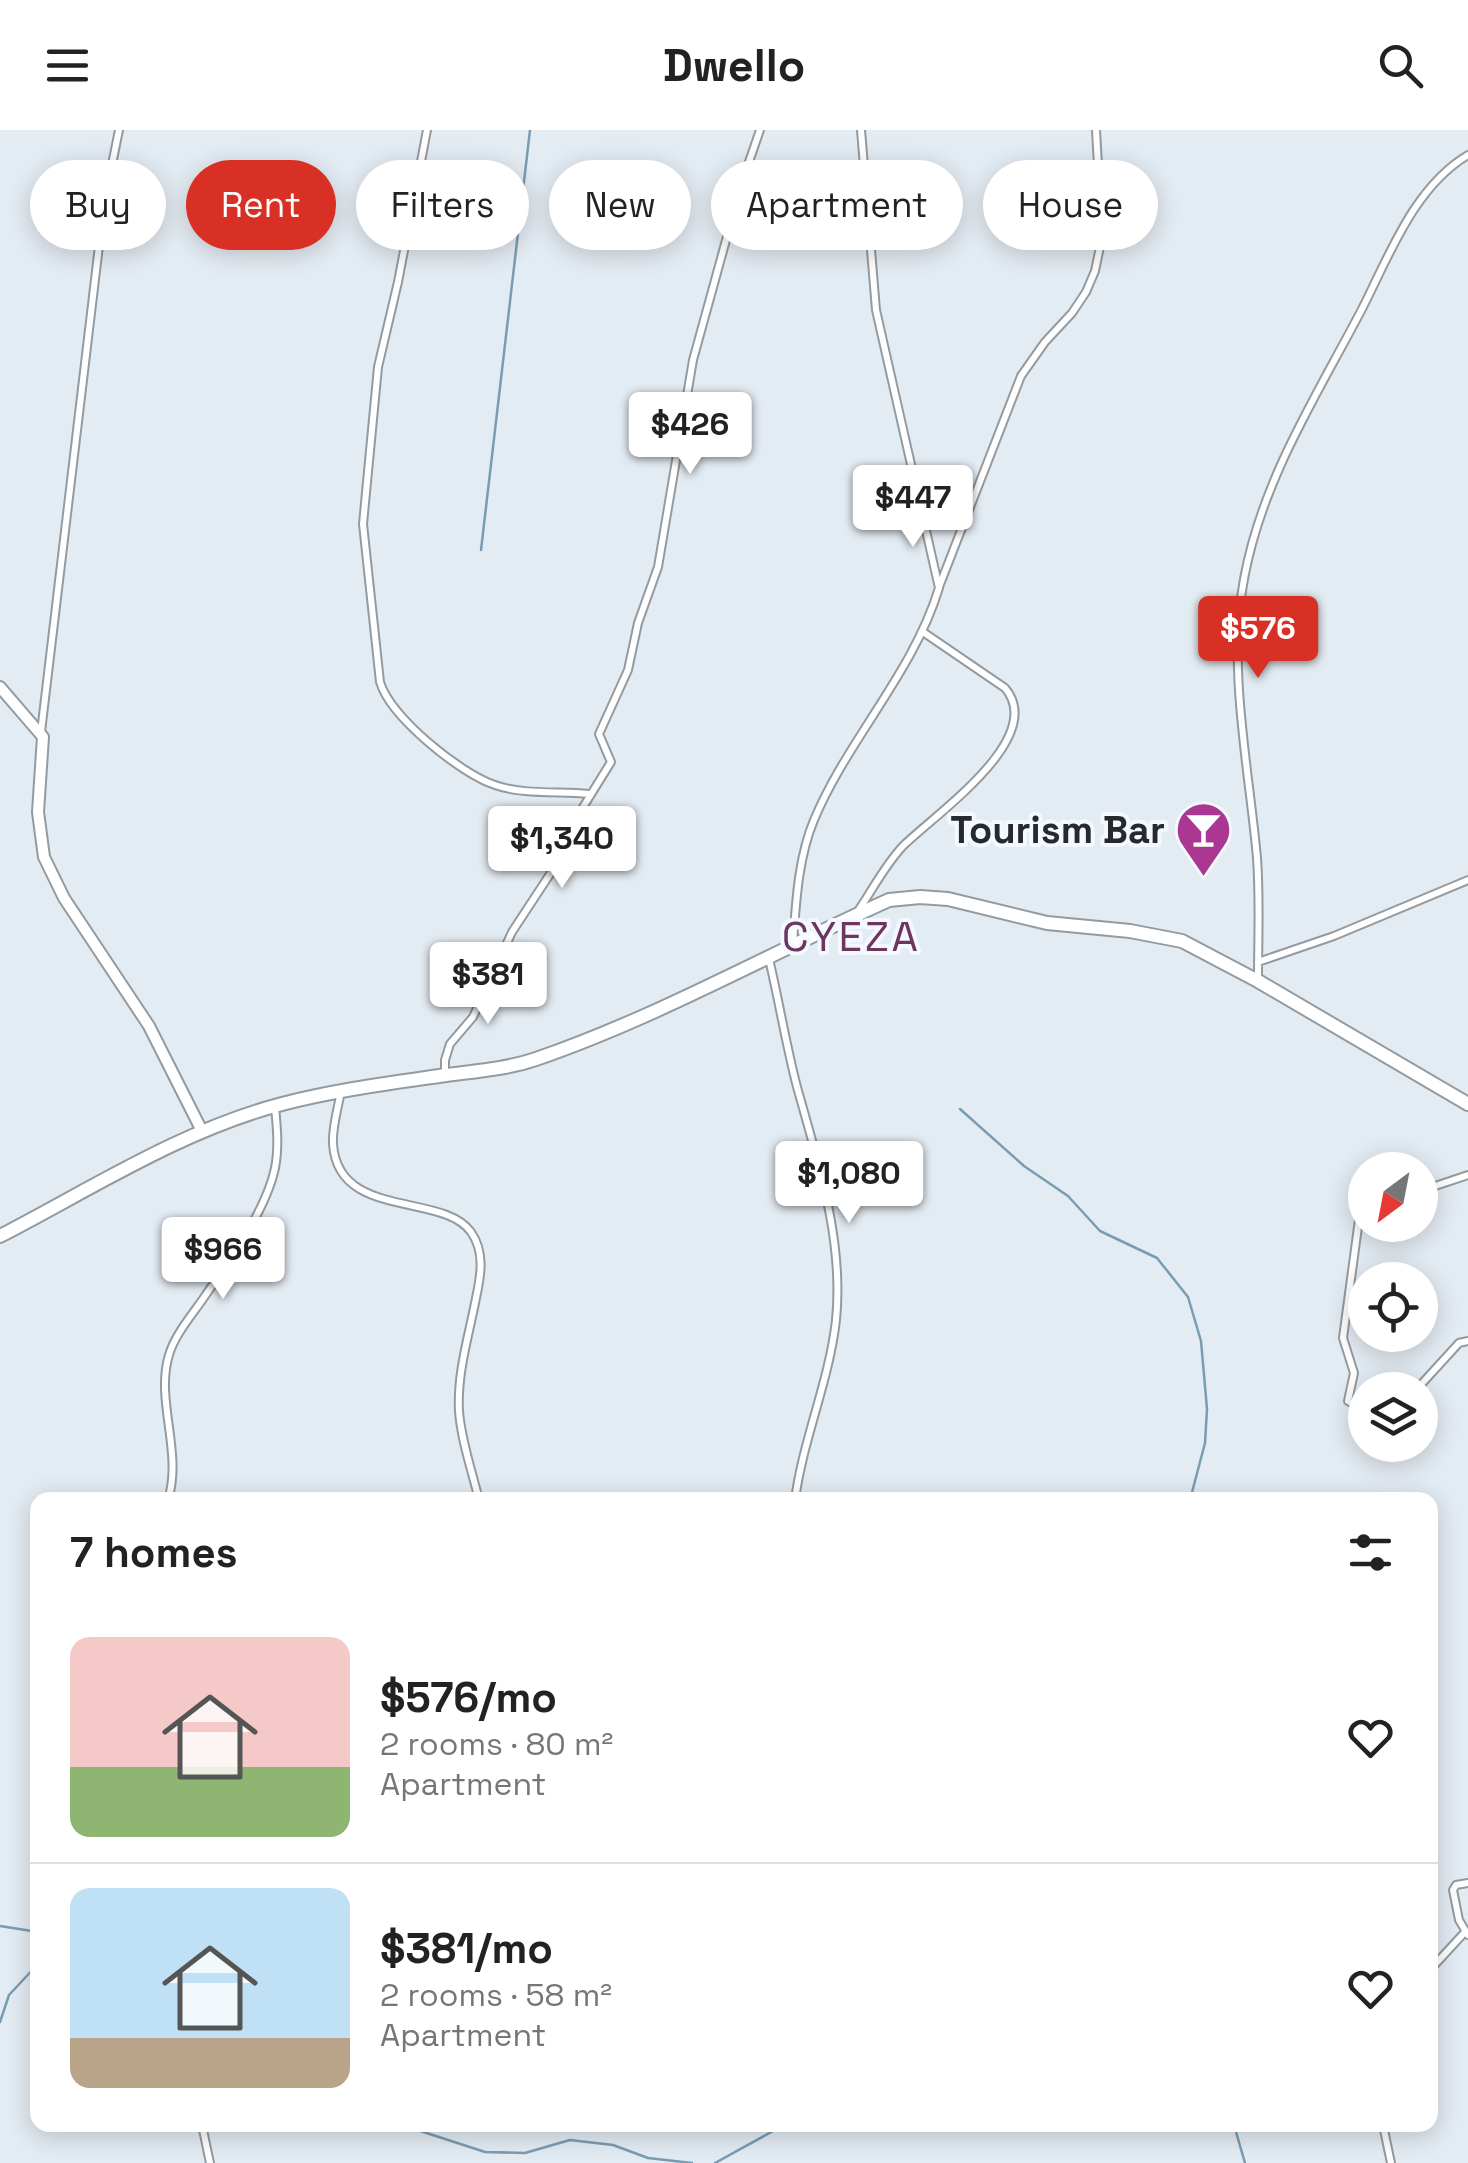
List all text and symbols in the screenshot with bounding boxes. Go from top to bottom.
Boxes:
text: Dwello [663,37,805,94]
icon: menu [40,38,95,93]
icon: search [1373,38,1428,93]
chip: Buy [30,160,166,250]
chip: Rent [186,160,336,250]
chip: Filters [356,160,529,250]
chip: New [549,160,691,250]
chip: Apartment [711,160,963,250]
chip: House [983,160,1158,250]
pin: $426 [631,392,749,477]
text: $426 [651,404,729,444]
pin: $447 [854,465,972,550]
text: $447 [875,477,951,517]
pin: $576 [1199,596,1317,681]
text: $576 [1220,608,1296,648]
bar icon: Tourism Bar [1174,800,1234,879]
pin: $1,340 [481,806,643,891]
place label: Tourism Bar [950,806,1165,854]
text: $1,340 [510,818,614,858]
district label: CYEZA [782,910,920,963]
pin: $381 [429,942,547,1027]
text: $381 [452,954,524,994]
pin: $1,080 [768,1141,930,1226]
north arrow [1348,1152,1438,1242]
map controls [1348,1152,1438,1462]
text: $1,080 [797,1153,901,1193]
pin: $966 [164,1217,282,1302]
text: $966 [184,1229,262,1269]
button: locate [1348,1262,1438,1352]
button: layers [1348,1372,1438,1462]
icon: filters [1343,1525,1398,1580]
text: 7 homes [70,1526,238,1579]
text: $576/mo [380,1671,557,1724]
icon: home [150,1677,270,1797]
icon: heart [1343,1710,1398,1765]
text: 2 rooms · 80 m² [380,1724,613,1764]
text: Apartment [380,1764,546,1804]
text: $381/mo [380,1922,553,1975]
icon: home [150,1928,270,2048]
icon: heart [1343,1961,1398,2016]
text: 2 rooms · 58 m² [380,1975,612,2015]
text: Apartment [380,2015,546,2055]

